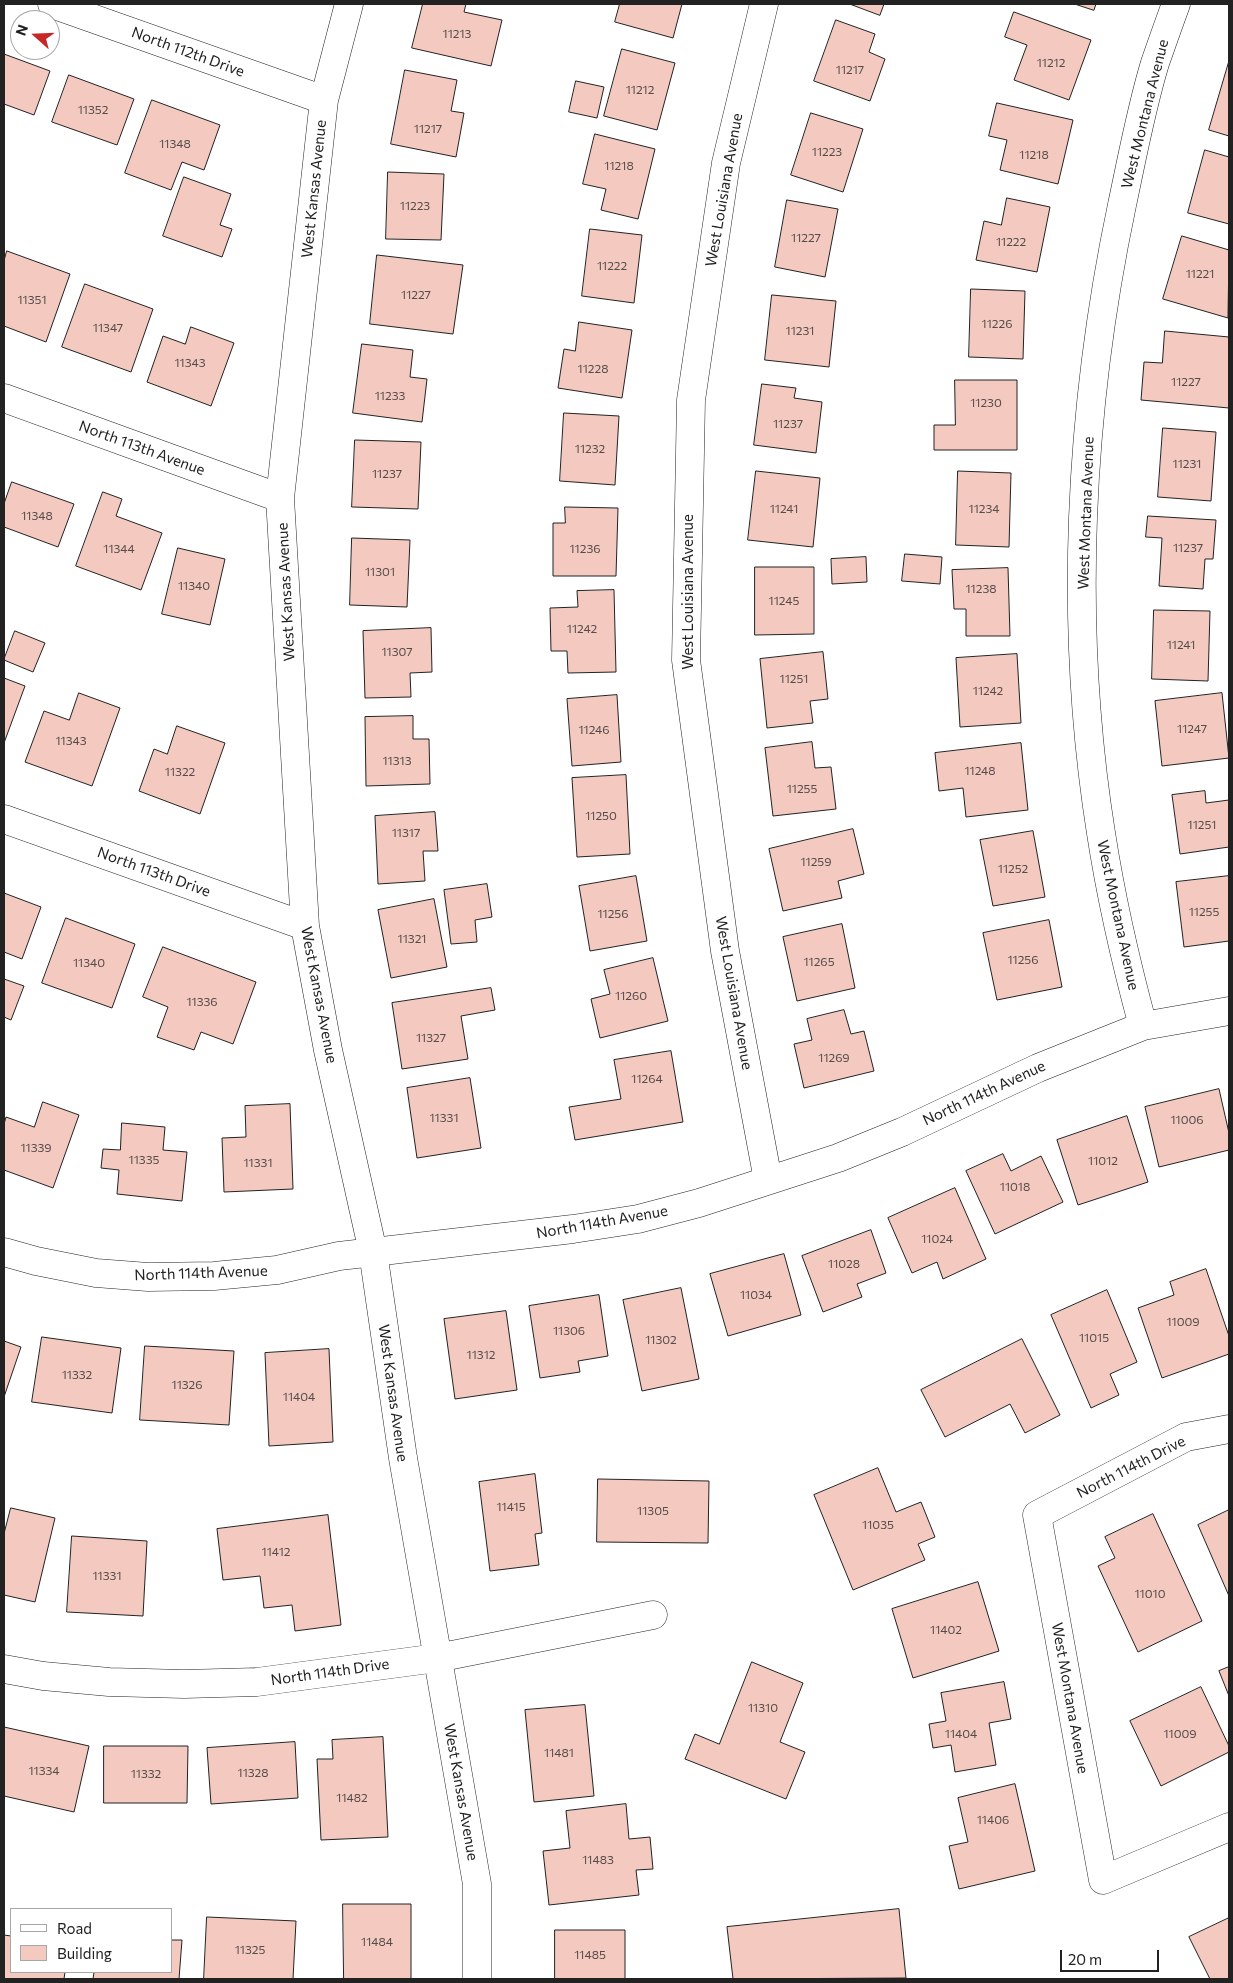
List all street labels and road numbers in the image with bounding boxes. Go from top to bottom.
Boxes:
street label: North 112th Drive [129,23,247,81]
street label: West Montana Avenue [1118,38,1172,190]
street label: West Louisiana Avenue [702,112,746,268]
street label: West Kansas Avenue [298,119,330,259]
street label: North 113th Avenue [76,417,208,479]
street label: West Montana Avenue [1074,436,1098,590]
street label: West Louisiana Avenue [679,514,697,670]
street label: West Kansas Avenue [273,522,299,662]
street label: West Montana Avenue [1093,838,1143,992]
street label: North 113th Drive [95,843,213,901]
street label: West Louisiana Avenue [712,915,756,1071]
street label: West Kansas Avenue [297,925,341,1065]
street label: North 114th Avenue [920,1057,1048,1129]
street label: North 114th Avenue [535,1202,669,1242]
street label: North 114th Avenue [134,1262,268,1284]
street label: West Kansas Avenue [374,1323,412,1463]
street label: North 114th Drive [1074,1432,1188,1502]
street label: West Montana Avenue [1048,1621,1092,1775]
street label: North 114th Drive [270,1655,390,1689]
street label: West Kansas Avenue [440,1722,482,1862]

